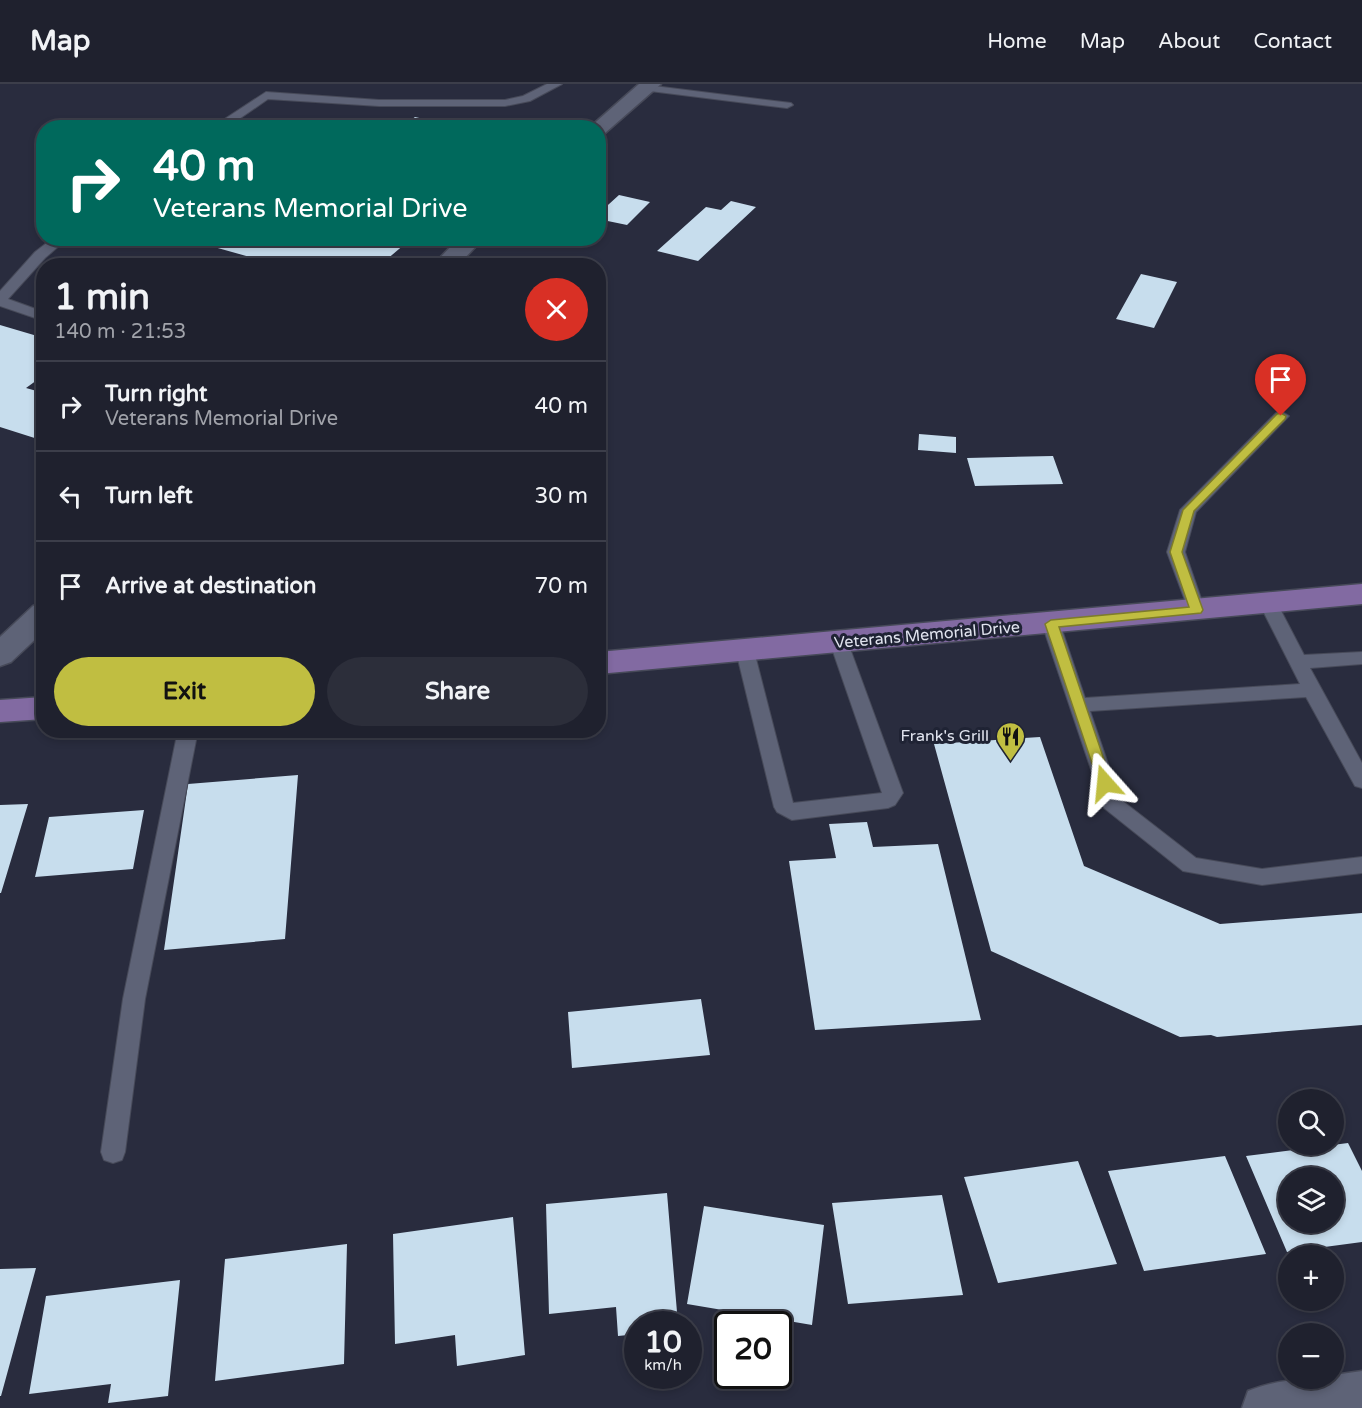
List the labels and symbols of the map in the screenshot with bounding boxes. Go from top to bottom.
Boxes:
pin [1255,354,1306,416]
street label: Veterans Memorial Drive [833,617,1021,653]
restaurant icon: Frank's Grill [994,720,1026,762]
place label: Frank's Grill [901,726,989,746]
position arrow [1073,751,1137,815]
speed limit sign: 20 [714,1311,792,1389]

